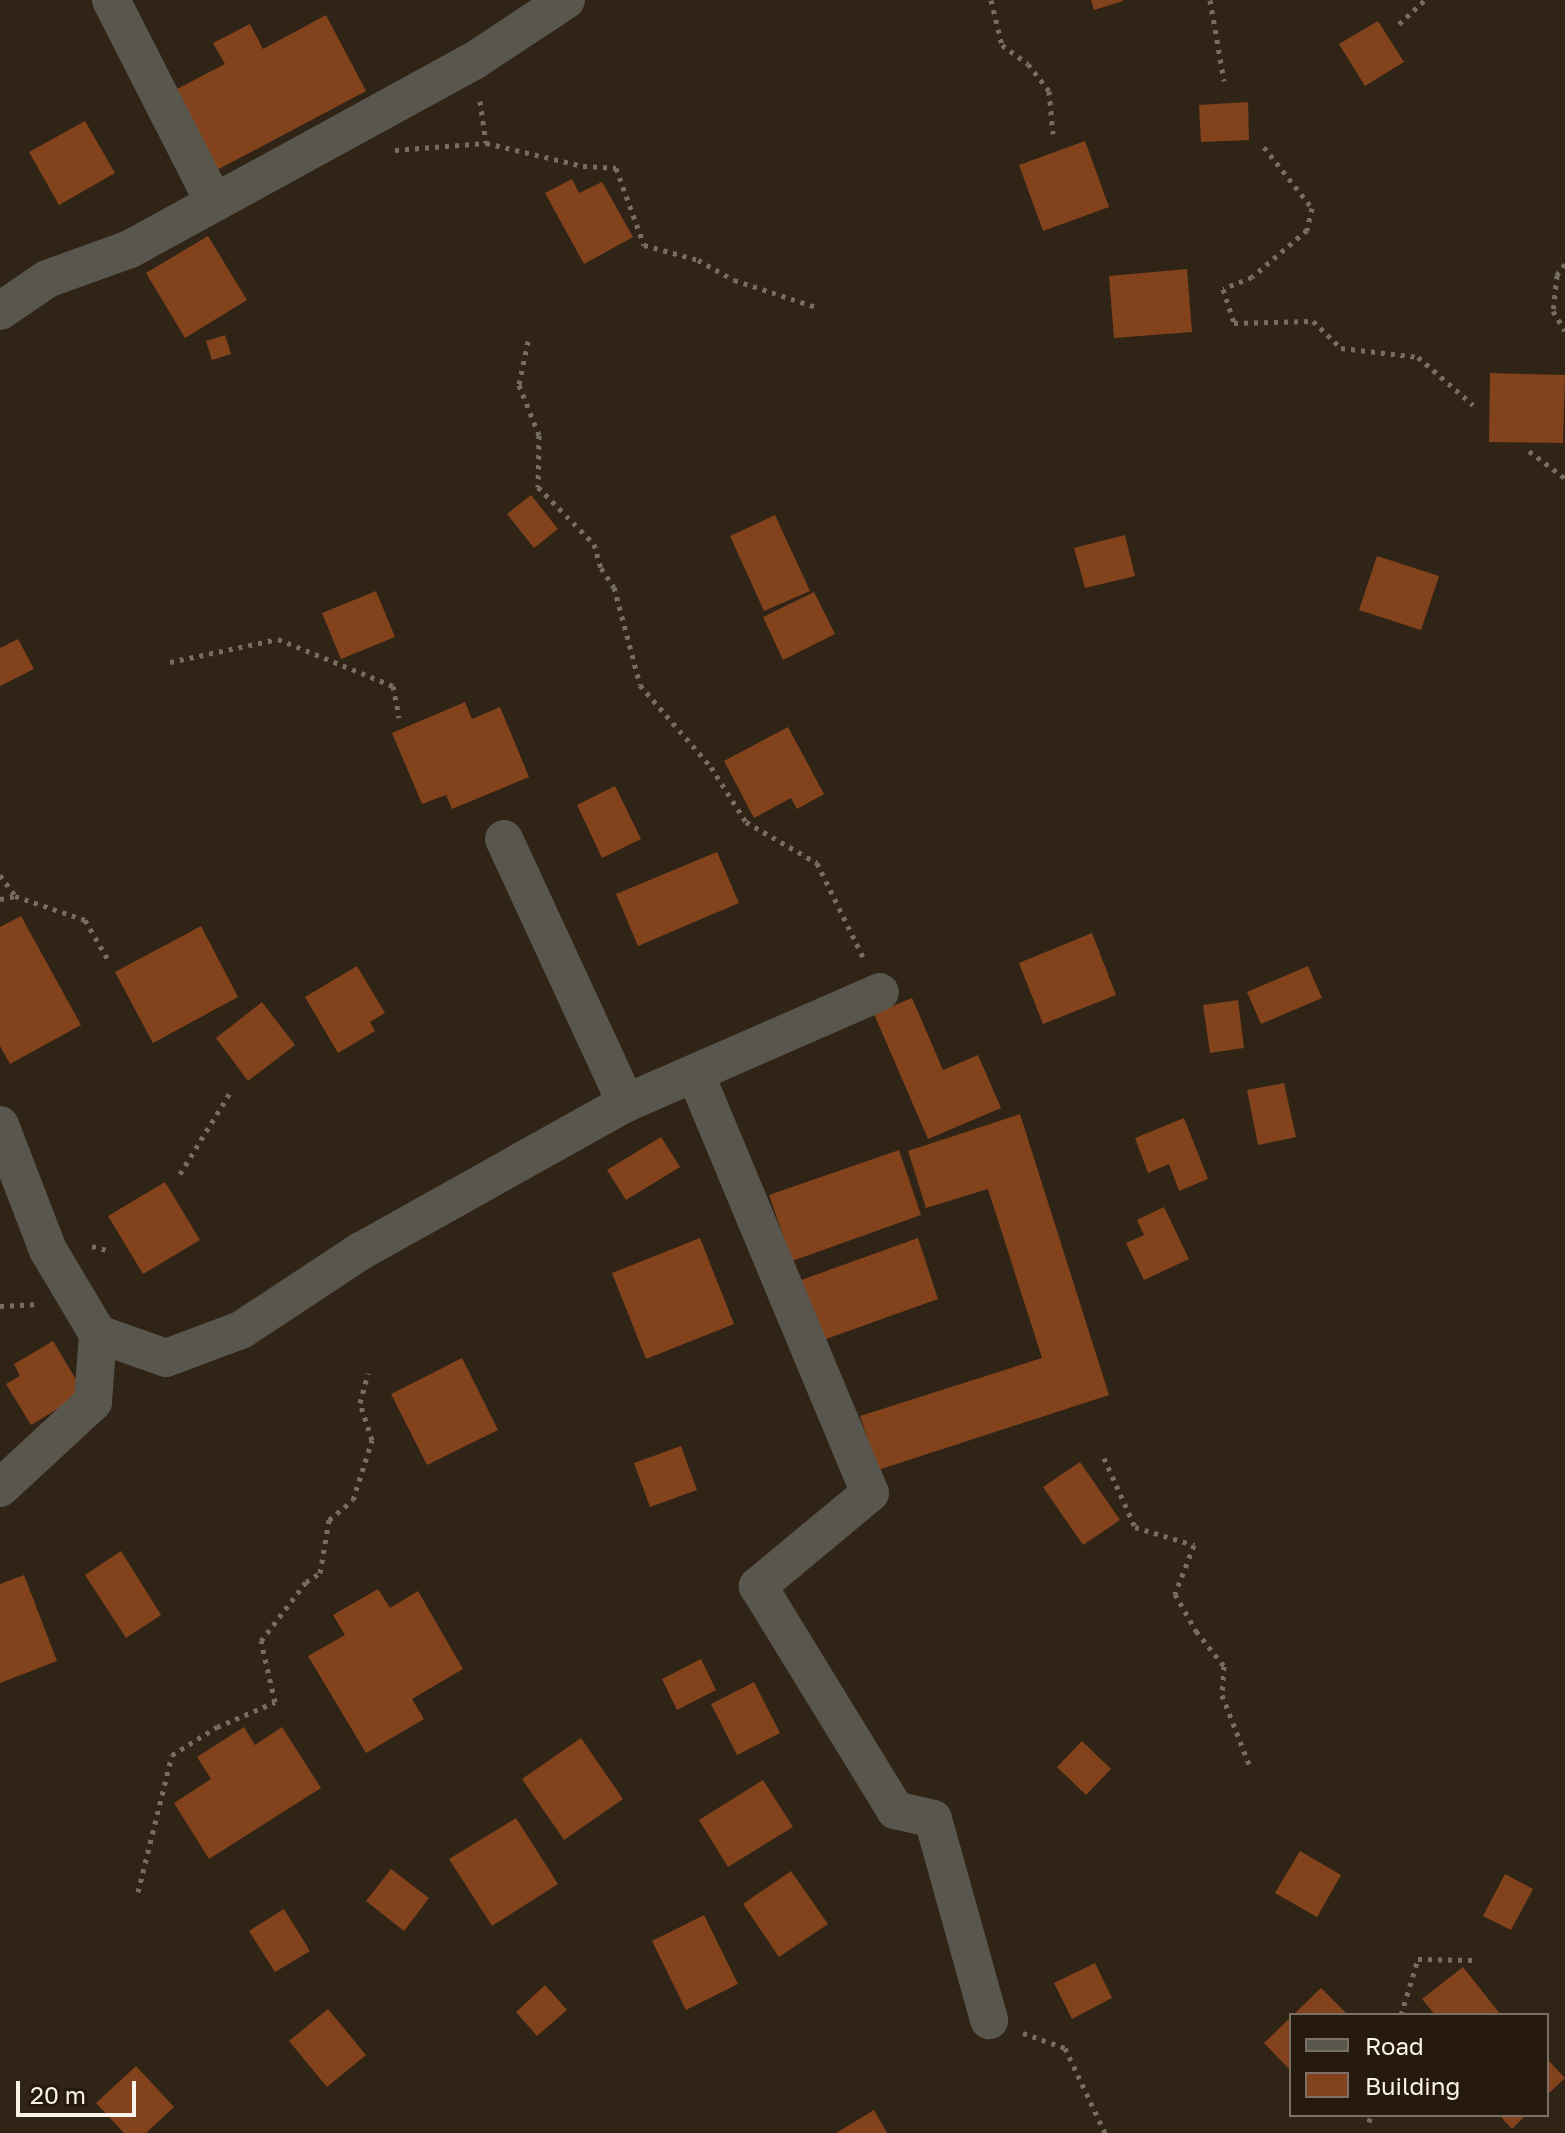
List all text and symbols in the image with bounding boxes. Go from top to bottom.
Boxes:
legend [1289,2013,1549,2117]
text: Road [1365,2031,1424,2060]
scale bar [20,2065,140,2115]
text: Building [1365,2071,1460,2100]
text: 20 m [30,2080,86,2109]

